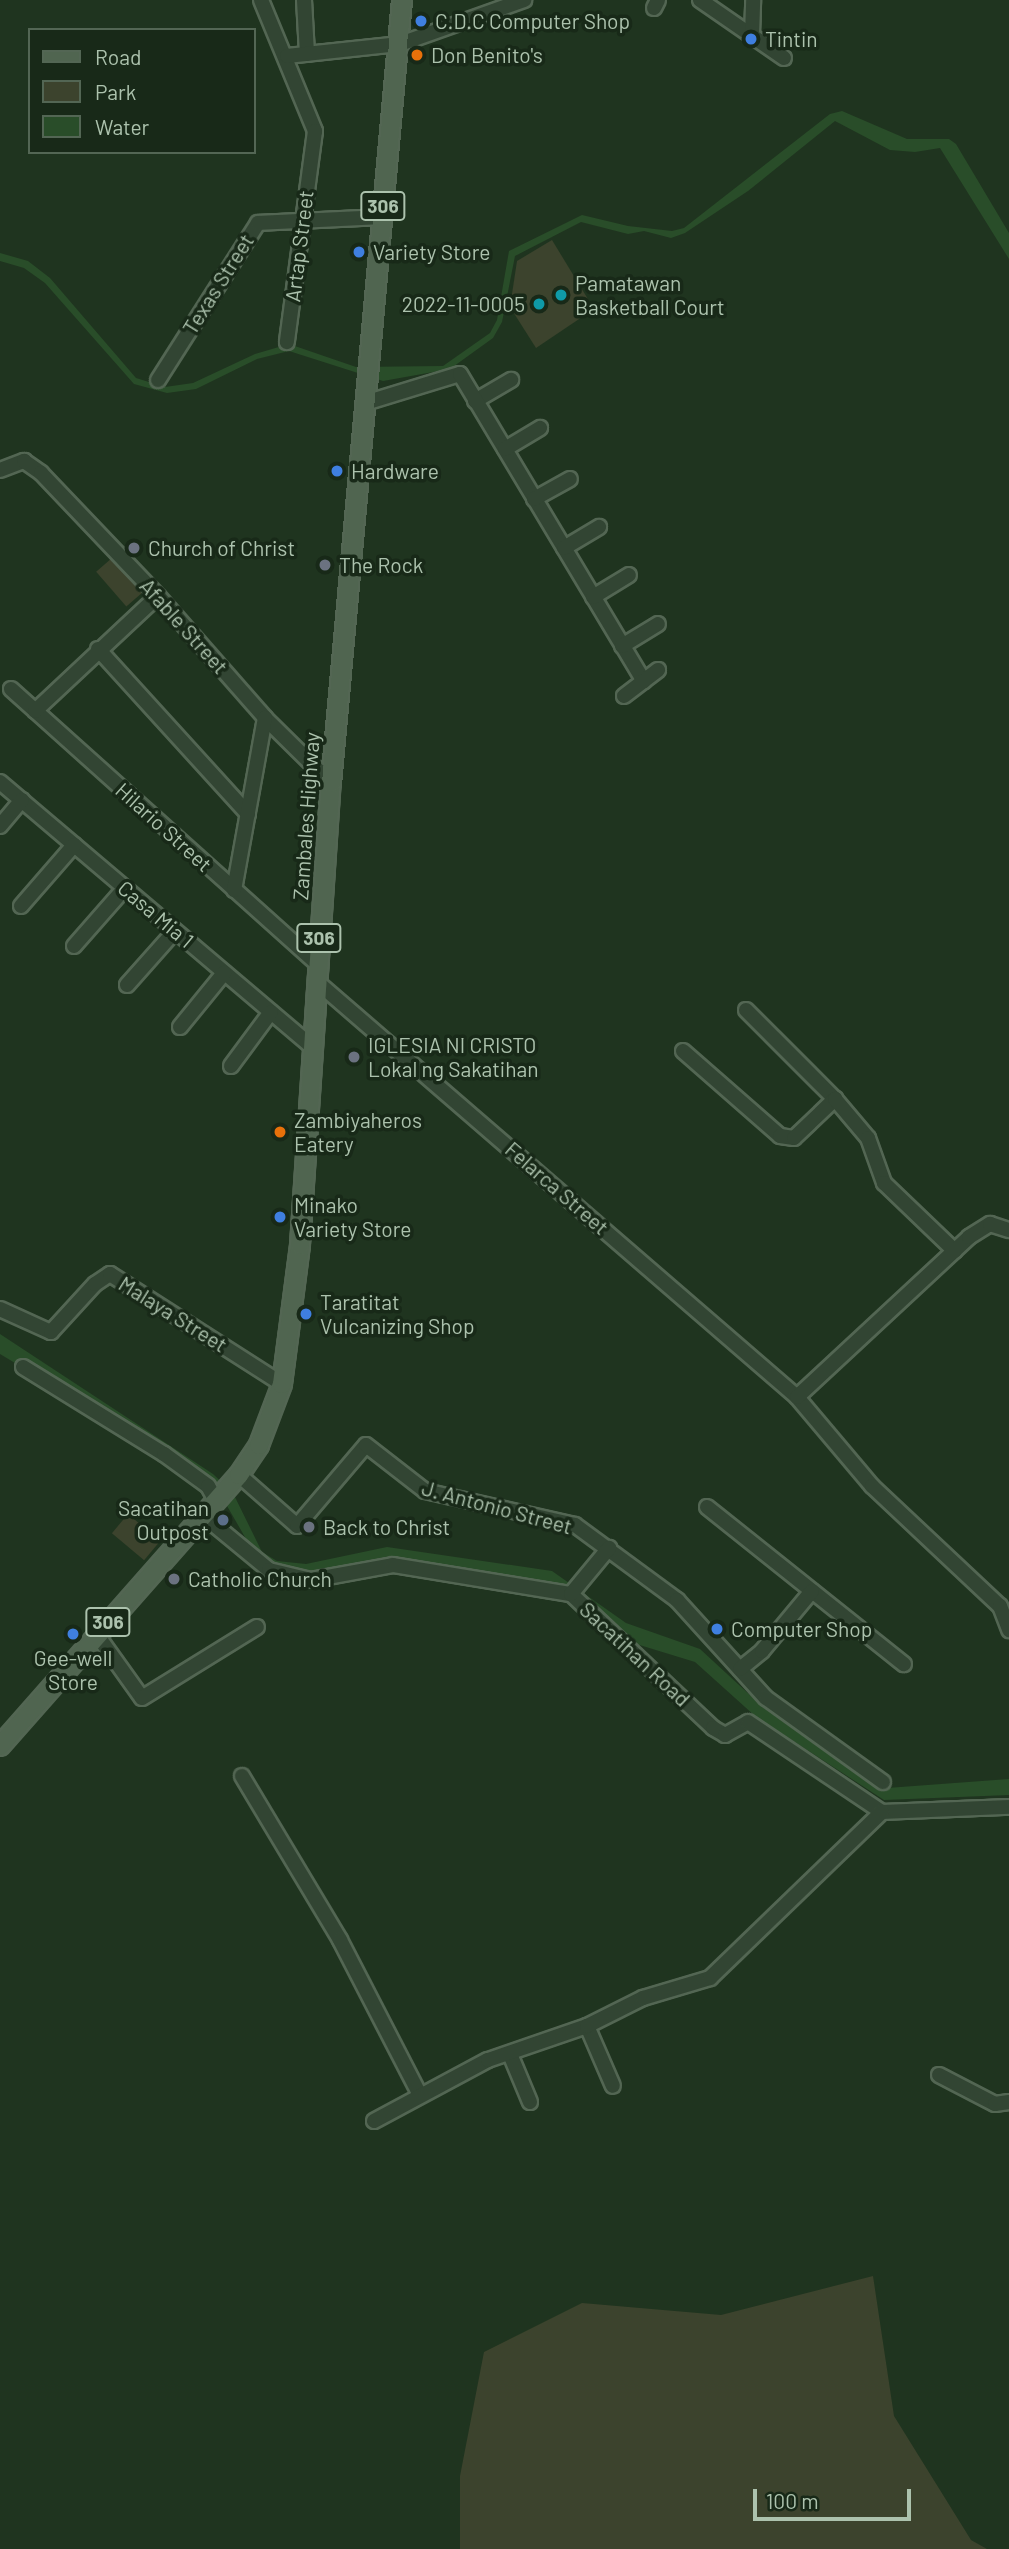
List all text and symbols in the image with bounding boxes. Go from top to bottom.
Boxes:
place label: C.D.C Computer Shop [435,8,630,34]
marker: C.D.C Computer Shop [413,13,429,29]
place label: Tintin [765,26,818,52]
legend [28,28,256,154]
marker: Tintin [743,31,759,47]
place label: Don Benito's [431,42,543,68]
text: Road [95,44,141,69]
marker: Don Benito's [409,47,425,63]
text: Park [95,79,136,104]
text: Water [95,114,149,139]
street label: Artap Street [280,189,318,303]
road number: 306 [360,190,406,222]
street label: Texas Street [177,229,259,339]
place label: Variety Store [373,239,490,265]
marker: Variety Store [351,244,367,260]
place label: Pamatawan Basketball Court [575,270,725,320]
marker: Pamatawan Basketball Court [553,287,569,303]
place label: 2022-11-0005 [402,291,525,317]
marker: 2022-11-0005 [531,296,547,312]
place label: Hardware [351,458,439,484]
marker: Hardware [329,463,345,479]
place label: Church of Christ [148,535,295,561]
marker: Church of Christ [126,540,142,556]
place label: The Rock [339,552,423,578]
marker: The Rock [317,557,333,573]
street label: Afable Street [135,573,233,679]
street label: Zambales Highway [288,731,324,901]
street label: Hilario Street [111,777,217,877]
street label: Casa Mia 1 [113,875,199,953]
road number: 306 [296,922,342,954]
place label: IGLESIA NI CRISTO Lokal ng Sakatihan [368,1032,539,1082]
marker: IGLESIA NI CRISTO Lokal ng Sakatihan [346,1049,362,1065]
place label: Zambiyaheros Eatery [294,1107,422,1157]
marker: Zambiyaheros Eatery [272,1124,288,1140]
street label: Felarca Street [500,1136,614,1240]
place label: Minako Variety Store [294,1192,411,1242]
marker: Minako Variety Store [272,1209,288,1225]
street label: Malaya Street [114,1271,232,1357]
place label: Taratitat Vulcanizing Shop [320,1289,475,1339]
marker: Taratitat Vulcanizing Shop [298,1306,314,1322]
street label: J. Antonio Street [419,1475,575,1539]
place label: Sacatihan Outpost [118,1495,209,1545]
marker: Sacatihan Outpost [215,1512,231,1528]
place label: Back to Christ [323,1514,450,1540]
marker: Back to Christ [301,1519,317,1535]
place label: Catholic Church [188,1566,332,1592]
marker: Catholic Church [166,1571,182,1587]
street label: Sacatihan Road [575,1597,695,1711]
road number: 306 [85,1606,131,1638]
place label: Computer Shop [731,1616,872,1642]
marker: Computer Shop [709,1621,725,1637]
marker: Gee-well Store [65,1626,81,1642]
place label: Gee-well Store [34,1645,112,1695]
scale bar [757,2476,914,2520]
text: 100 m [766,2488,819,2513]

